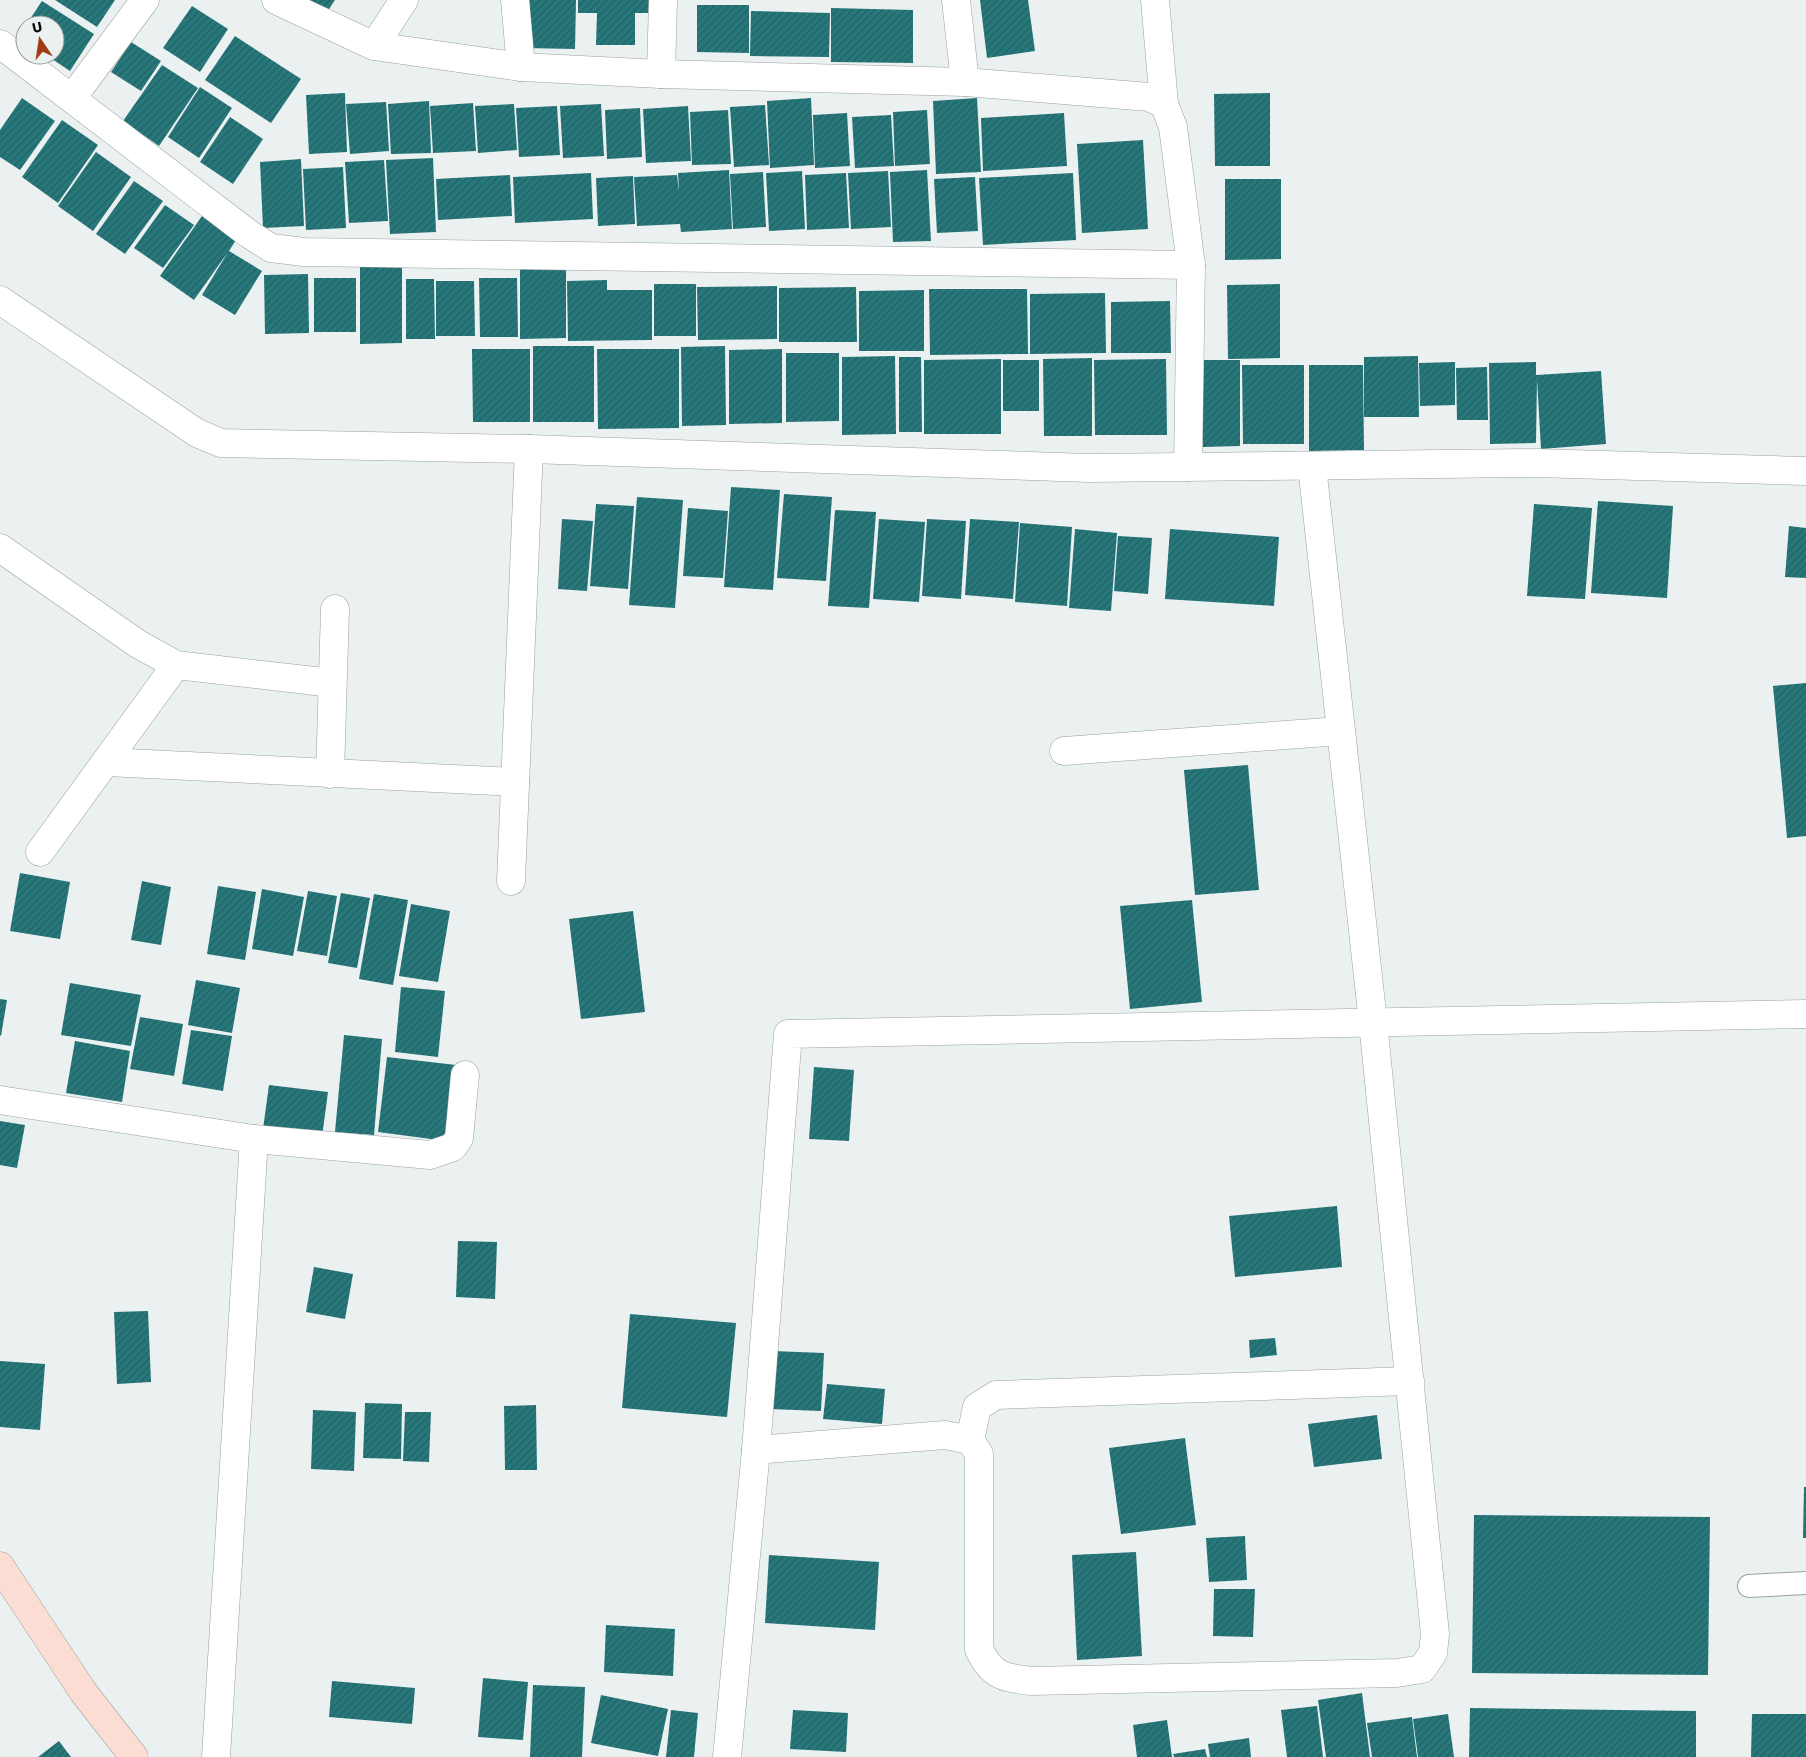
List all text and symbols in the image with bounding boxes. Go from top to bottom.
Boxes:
north arrow [15,15,65,65]
text: U [30,16,44,38]

